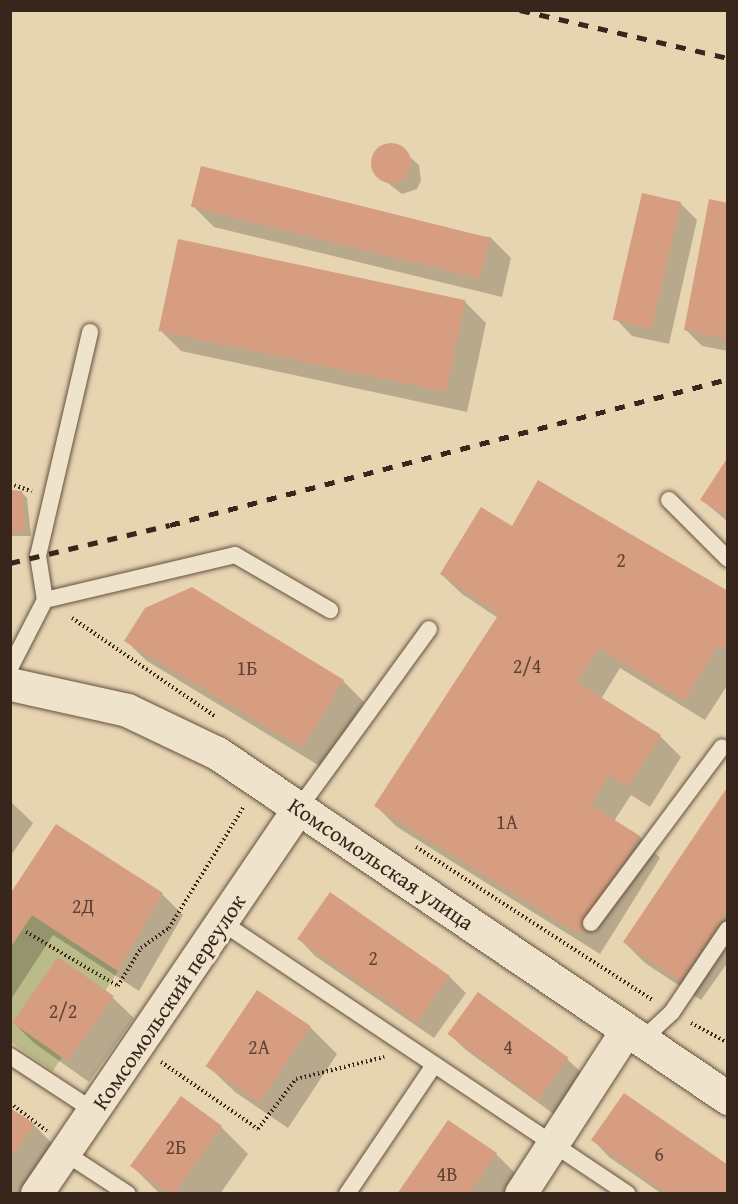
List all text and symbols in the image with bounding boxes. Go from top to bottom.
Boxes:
house number: 2 [616,547,626,571]
house number: 2/4 [513,653,541,677]
house number: 1Б [237,655,257,679]
street label: Комсомольская улица [283,792,479,936]
house number: 1А [496,809,518,833]
street label: Комсомольский переулок [87,889,251,1115]
house number: 2Д [72,893,94,917]
house number: 2 [368,945,378,969]
house number: 2/2 [49,998,77,1022]
house number: 2А [248,1034,270,1058]
house number: 4 [503,1034,513,1058]
house number: 2Б [166,1134,186,1158]
house number: 6 [654,1141,664,1165]
house number: 4В [437,1161,457,1185]

